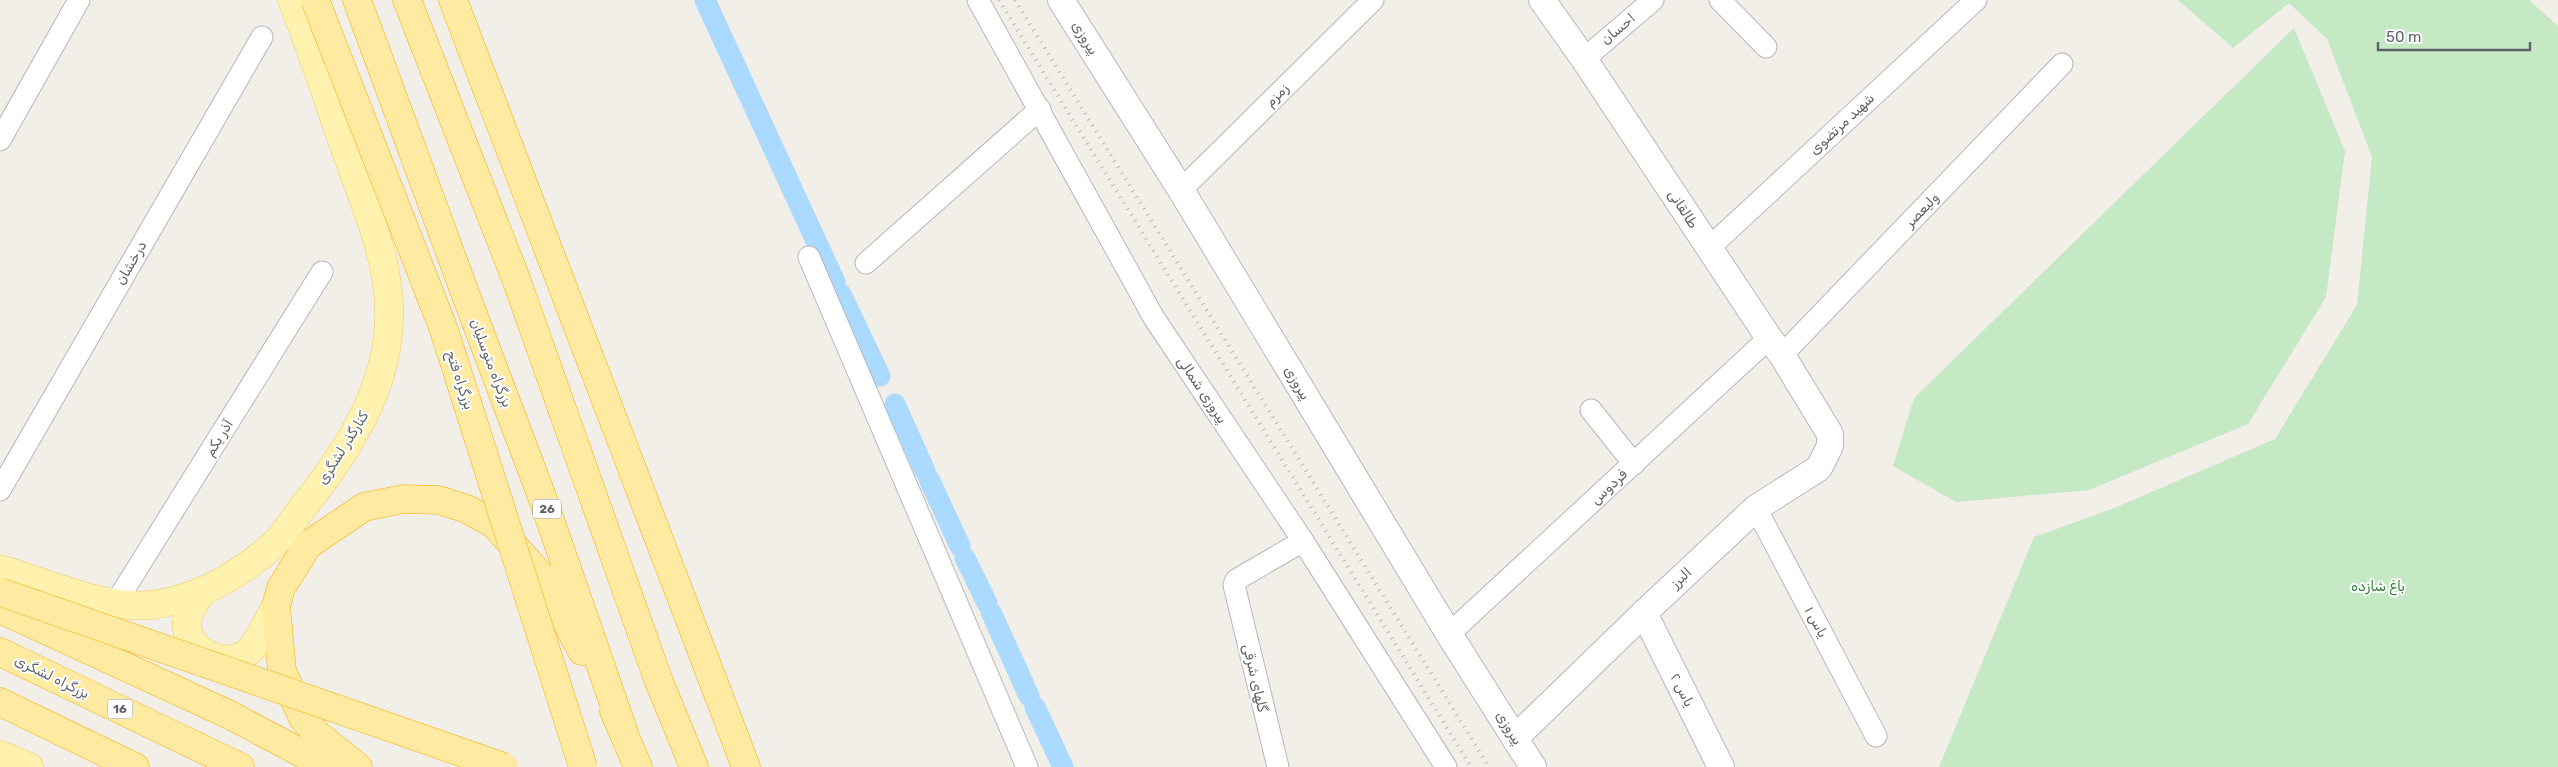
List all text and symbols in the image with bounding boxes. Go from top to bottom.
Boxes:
street label: احسان [1597,10,1639,48]
street label: پیروزی [1067,18,1102,59]
scale bar [2378,20,2530,52]
text: 50 m [2386,28,2421,46]
street label: زمزم [1262,80,1293,111]
street label: شهید مرتضوی [1806,90,1878,158]
street label: طالقانی [1664,186,1702,232]
street label: ولیعصر [1901,189,1943,232]
street label: درخشان [112,238,150,288]
street label: بزرگراه متوسلیان [466,316,516,410]
street label: بزرگراه فتح [441,348,478,412]
street label: پیروزی شمالی [1172,353,1231,427]
street label: پیروزی [1279,363,1314,404]
street label: کنارگذر لشگری [314,408,373,488]
street label: آذر یکم [201,416,237,460]
street label: فردوس [1587,466,1631,508]
road number: 26 [533,499,561,518]
street label: البرز [1666,564,1695,593]
park label: باغ شازده [2351,578,2405,596]
street label: یاس ۱ [1801,604,1831,641]
street label: گلهای شرقی [1239,642,1271,714]
street label: بزرگراه لشگری [12,652,92,702]
street label: یاس ۲ [1666,670,1698,710]
road number: 16 [108,700,132,719]
street label: پیروزی [1491,708,1526,749]

